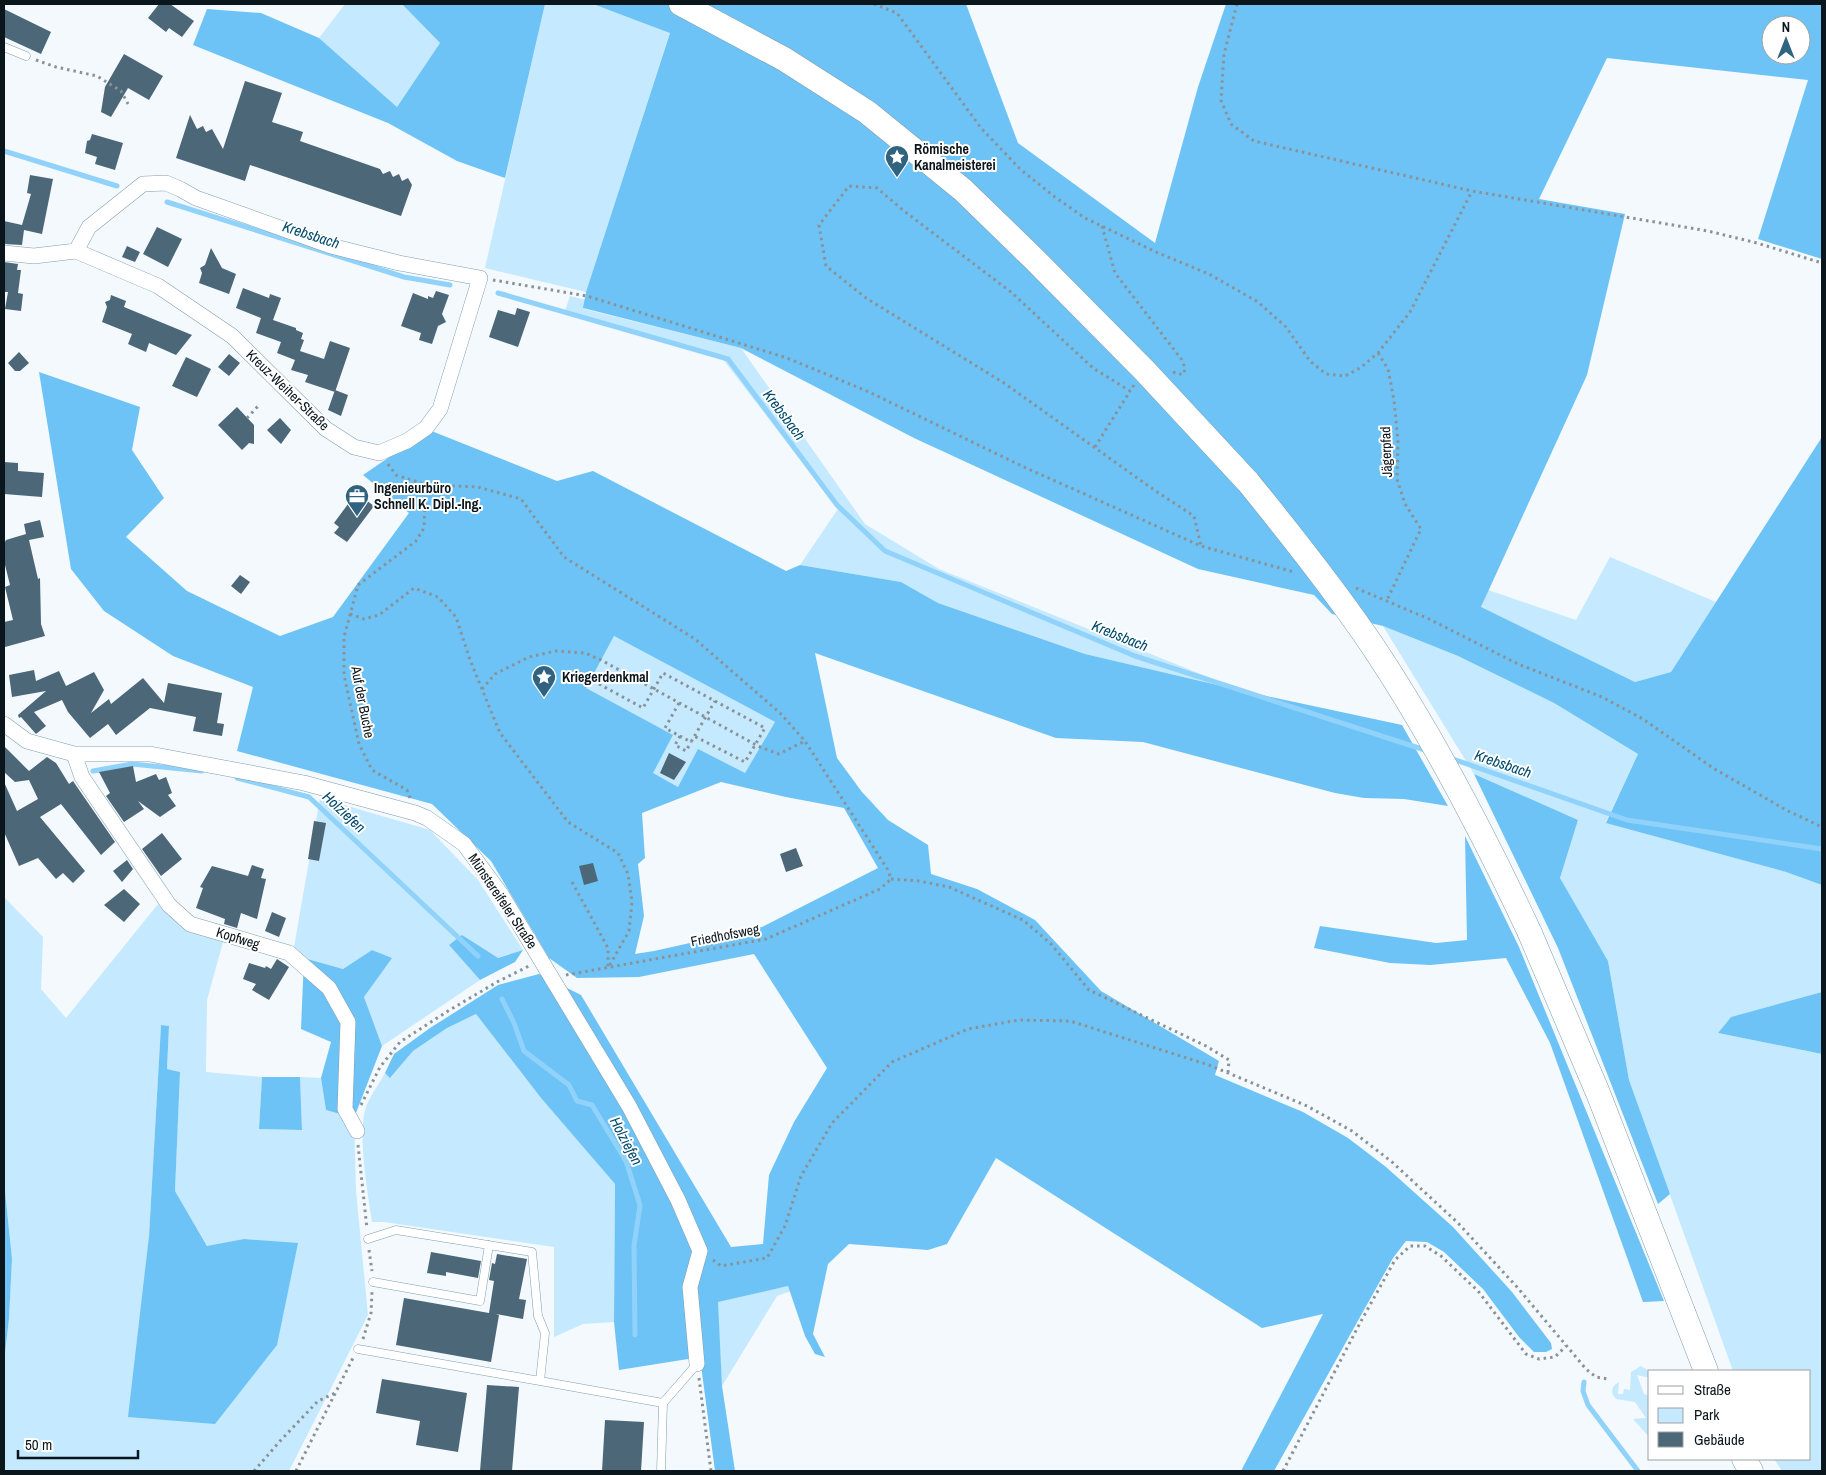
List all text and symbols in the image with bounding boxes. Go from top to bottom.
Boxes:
north arrow [1761,15,1811,65]
text: N [1782,18,1790,36]
place label: Römische Kanalmeisterei [914,140,996,174]
place icon: Römische Kanalmeisterei [884,144,910,178]
water label: Krebsbach [280,215,343,254]
street label: Kreuz-Weiher-Straße [243,346,333,434]
water label: Krebsbach [758,385,811,445]
street label: Jägerpfad [1376,426,1396,478]
place label: Ingenieurbüro Schnell K. Dipl.-Ing. [374,479,482,513]
office icon: Ingenieurbüro Schnell K. Dipl.-Ing. [344,483,370,517]
water label: Krebsbach [1089,615,1152,656]
street label: Auf der Buche [347,664,379,739]
place icon: Kriegerdenkmal [531,664,557,698]
place label: Kriegerdenkmal [562,668,649,686]
water label: Krebsbach [1472,744,1535,783]
water label: Holziefen [318,786,371,837]
street label: Münstereifeler Straße [464,850,542,952]
street label: Friedhofsweg [689,919,761,950]
street label: Kopfweg [214,923,263,953]
water label: Holziefen [605,1113,648,1169]
legend [1648,1370,1811,1460]
text: Straße [1694,1379,1731,1400]
text: Park [1694,1404,1720,1425]
scale bar [18,1428,138,1460]
text: Gebäude [1694,1429,1745,1450]
text: 50 m [25,1434,52,1455]

